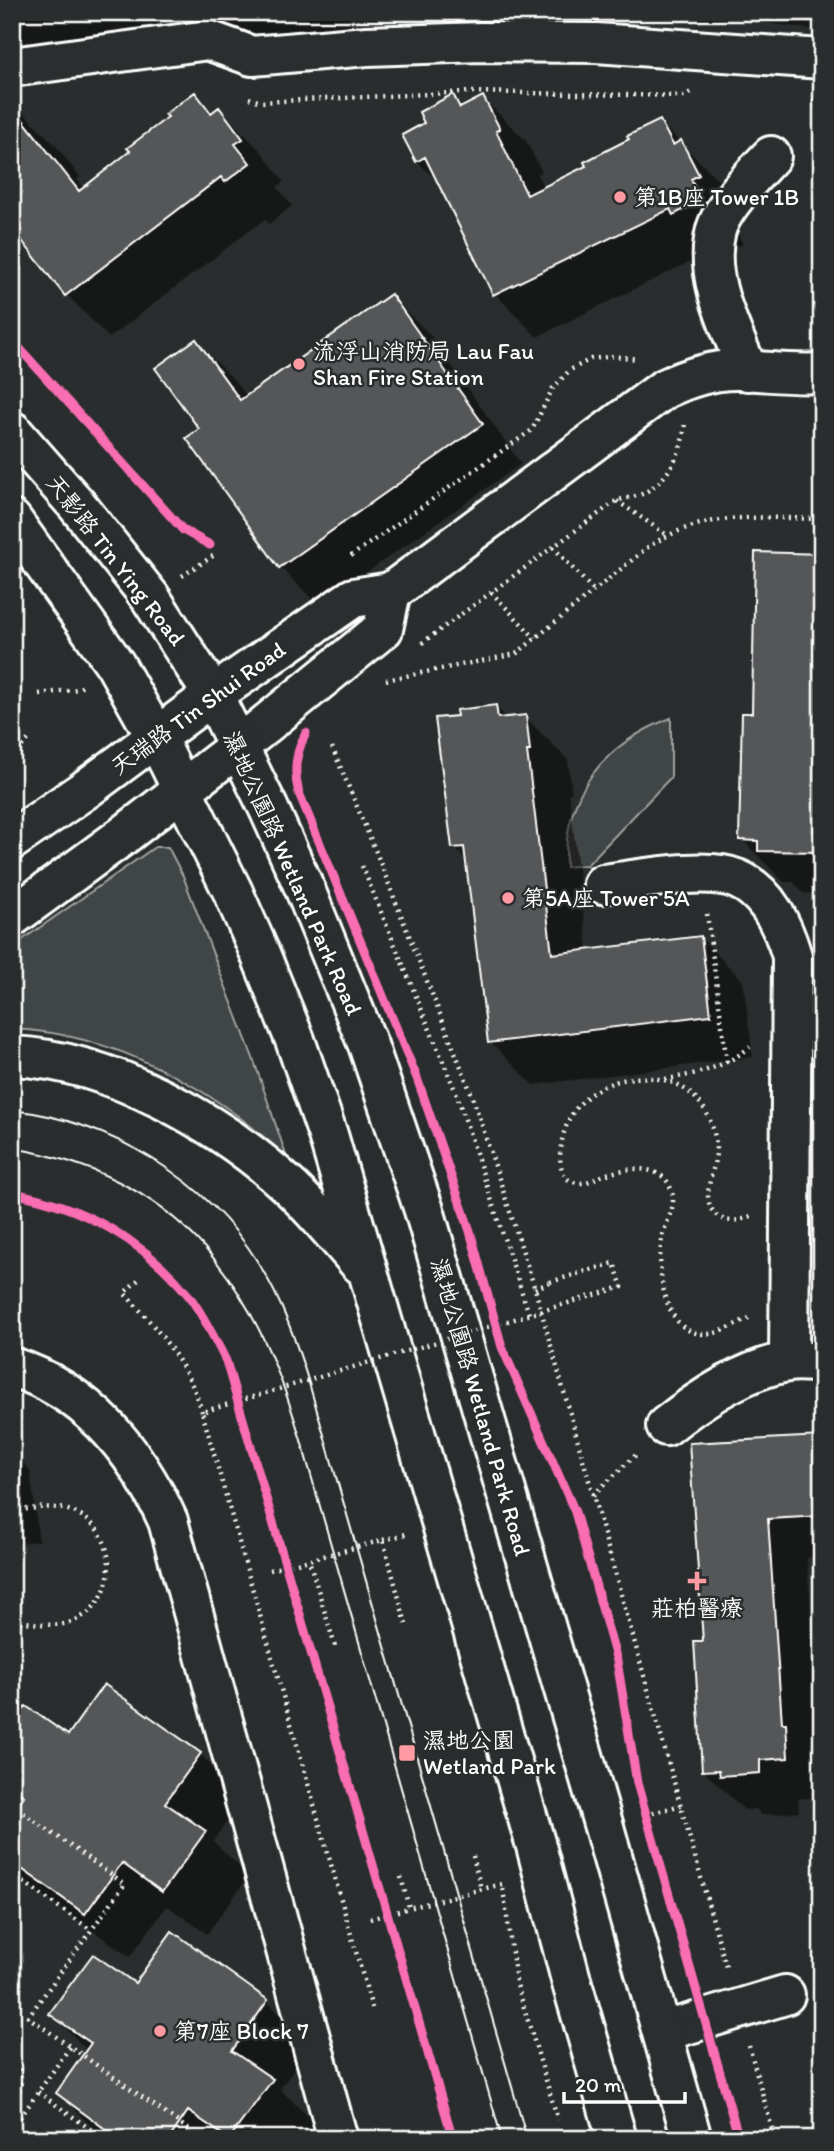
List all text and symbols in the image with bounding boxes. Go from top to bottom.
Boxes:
place label: 第1B座 Tower 1B [634,183,799,211]
marker: 第1B座 Tower 1B [612,189,628,205]
place label: 流浮山消防局 Lau Fau Shan Fire Station [313,337,534,391]
marker: 流浮山消防局 Lau Fau Shan Fire Station [291,356,307,372]
street label: 天影路 Tin Ying Road [40,469,192,652]
street label: 天瑞路 Tin Shui Road [105,635,291,781]
street label: 濕地公園路 Wetland Park Road [218,726,369,1020]
place label: 第5A座 Tower 5A [522,884,690,912]
marker: 第5A座 Tower 5A [500,890,516,906]
street label: 濕地公園路 Wetland Park Road [425,1255,537,1559]
marker: 莊柏醫療 [687,1571,707,1591]
place label: 莊柏醫療 [651,1594,743,1622]
place label: 濕地公園 Wetland Park [423,1726,556,1780]
marker: 濕地公園 Wetland Park [397,1743,417,1763]
place label: 第7座 Block 7 [174,2017,309,2045]
marker: 第7座 Block 7 [152,2023,168,2039]
scale bar [564,2060,685,2104]
text: 20 m [575,2072,622,2097]

